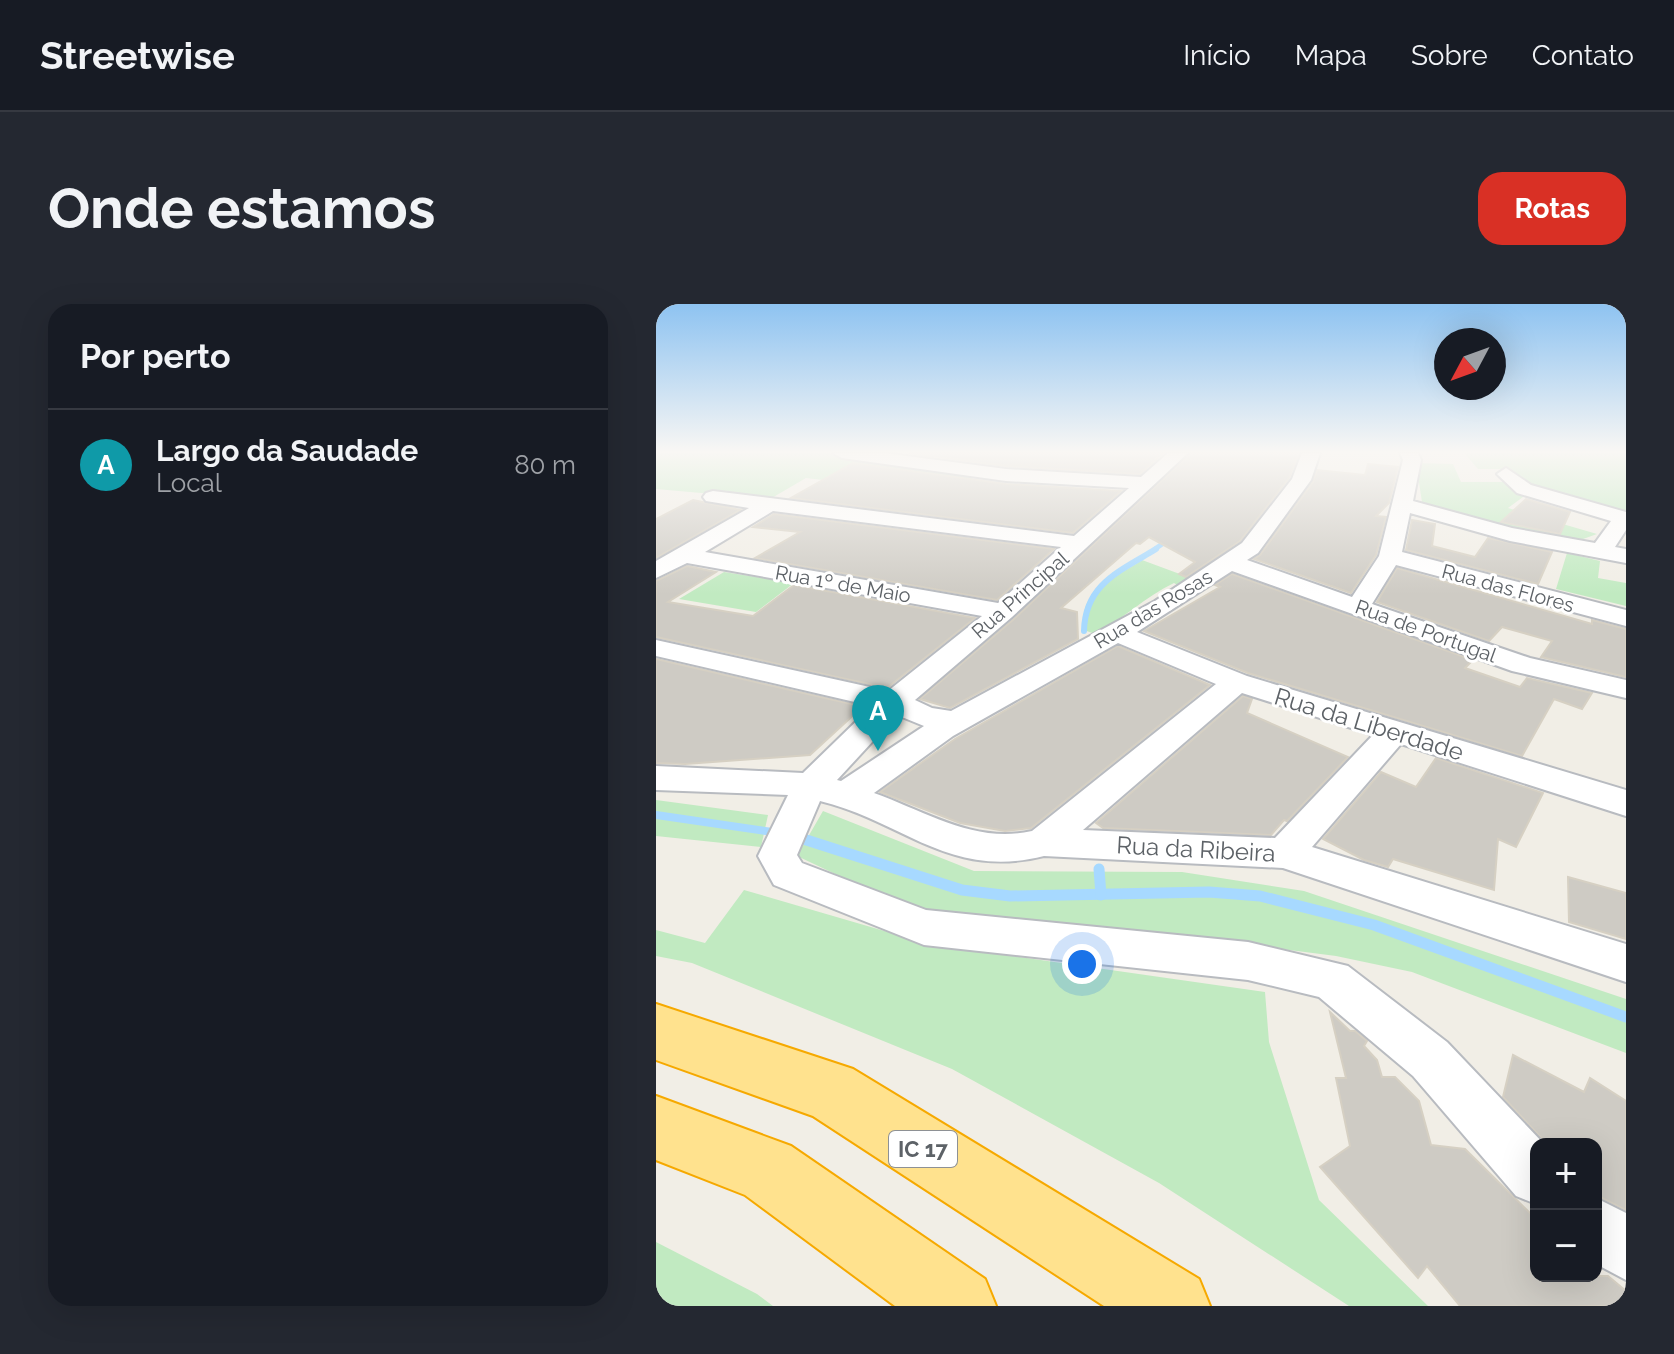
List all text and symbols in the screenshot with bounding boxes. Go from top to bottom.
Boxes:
text: Streetwise [40,33,235,78]
text: Início [1183,39,1251,72]
text: Mapa [1295,39,1367,72]
text: Sobre [1411,39,1488,72]
text: Contato [1532,39,1634,72]
button: Rotas [1478,172,1626,245]
text: Onde estamos [48,175,435,241]
north arrow [1434,328,1506,400]
text: Por perto [80,336,231,376]
text: Largo da Saudade [156,433,418,468]
text: A [97,450,115,480]
text: 80 m [514,450,576,480]
text: Local [156,468,222,498]
street label: Rua Principal [967,546,1074,644]
street label: Rua das Flores [1439,559,1577,617]
street label: Rua 1º de Maio [773,560,913,608]
street label: Rua das Rosas [1089,564,1217,654]
street label: Rua de Portugal [1352,594,1500,668]
street label: Rua da Liberdade [1271,681,1467,767]
pin: A [852,685,904,751]
street label: Rua da Ribeira [1116,830,1276,868]
your location [1062,944,1102,984]
road number: IC 17 [889,1131,957,1167]
map controls [1530,1138,1602,1282]
button: + [1530,1138,1602,1210]
button: − [1530,1210,1602,1282]

